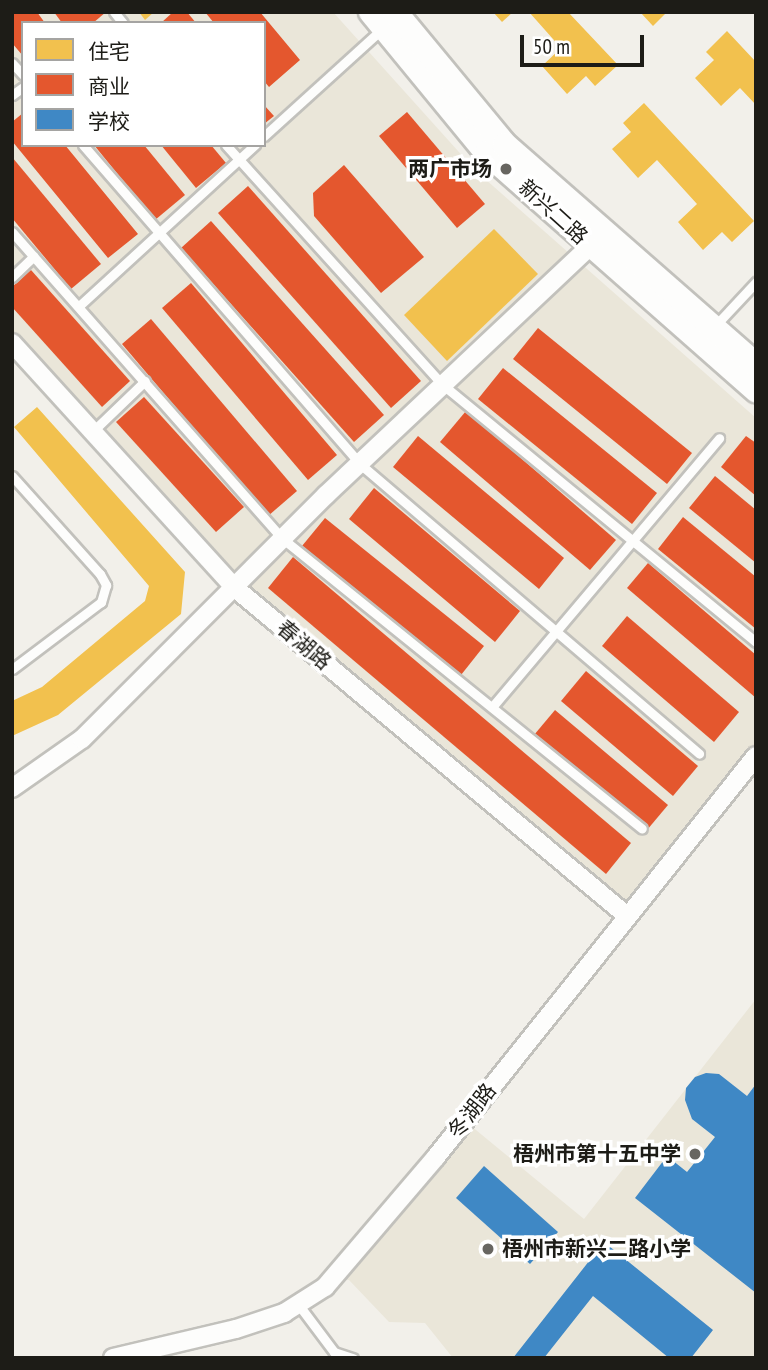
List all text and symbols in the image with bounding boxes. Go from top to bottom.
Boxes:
legend [21,21,266,147]
scale bar [523,21,647,65]
text: 50 m [533,33,570,60]
text: 住宅 [88,38,130,65]
text: 商业 [88,73,130,100]
text: 学校 [88,108,130,135]
place label: 两广市场 [408,156,492,182]
marker: 两广市场 [498,161,514,177]
street label: 新兴二路 [513,175,593,249]
street label: 春湖路 [272,615,336,675]
street label: 冬湖路 [443,1078,501,1144]
place label: 梧州市第十五中学 [513,1141,681,1167]
marker: 梧州市第十五中学 [687,1146,703,1162]
place label: 梧州市新兴二路小学 [502,1236,691,1262]
marker: 梧州市新兴二路小学 [480,1241,496,1257]

